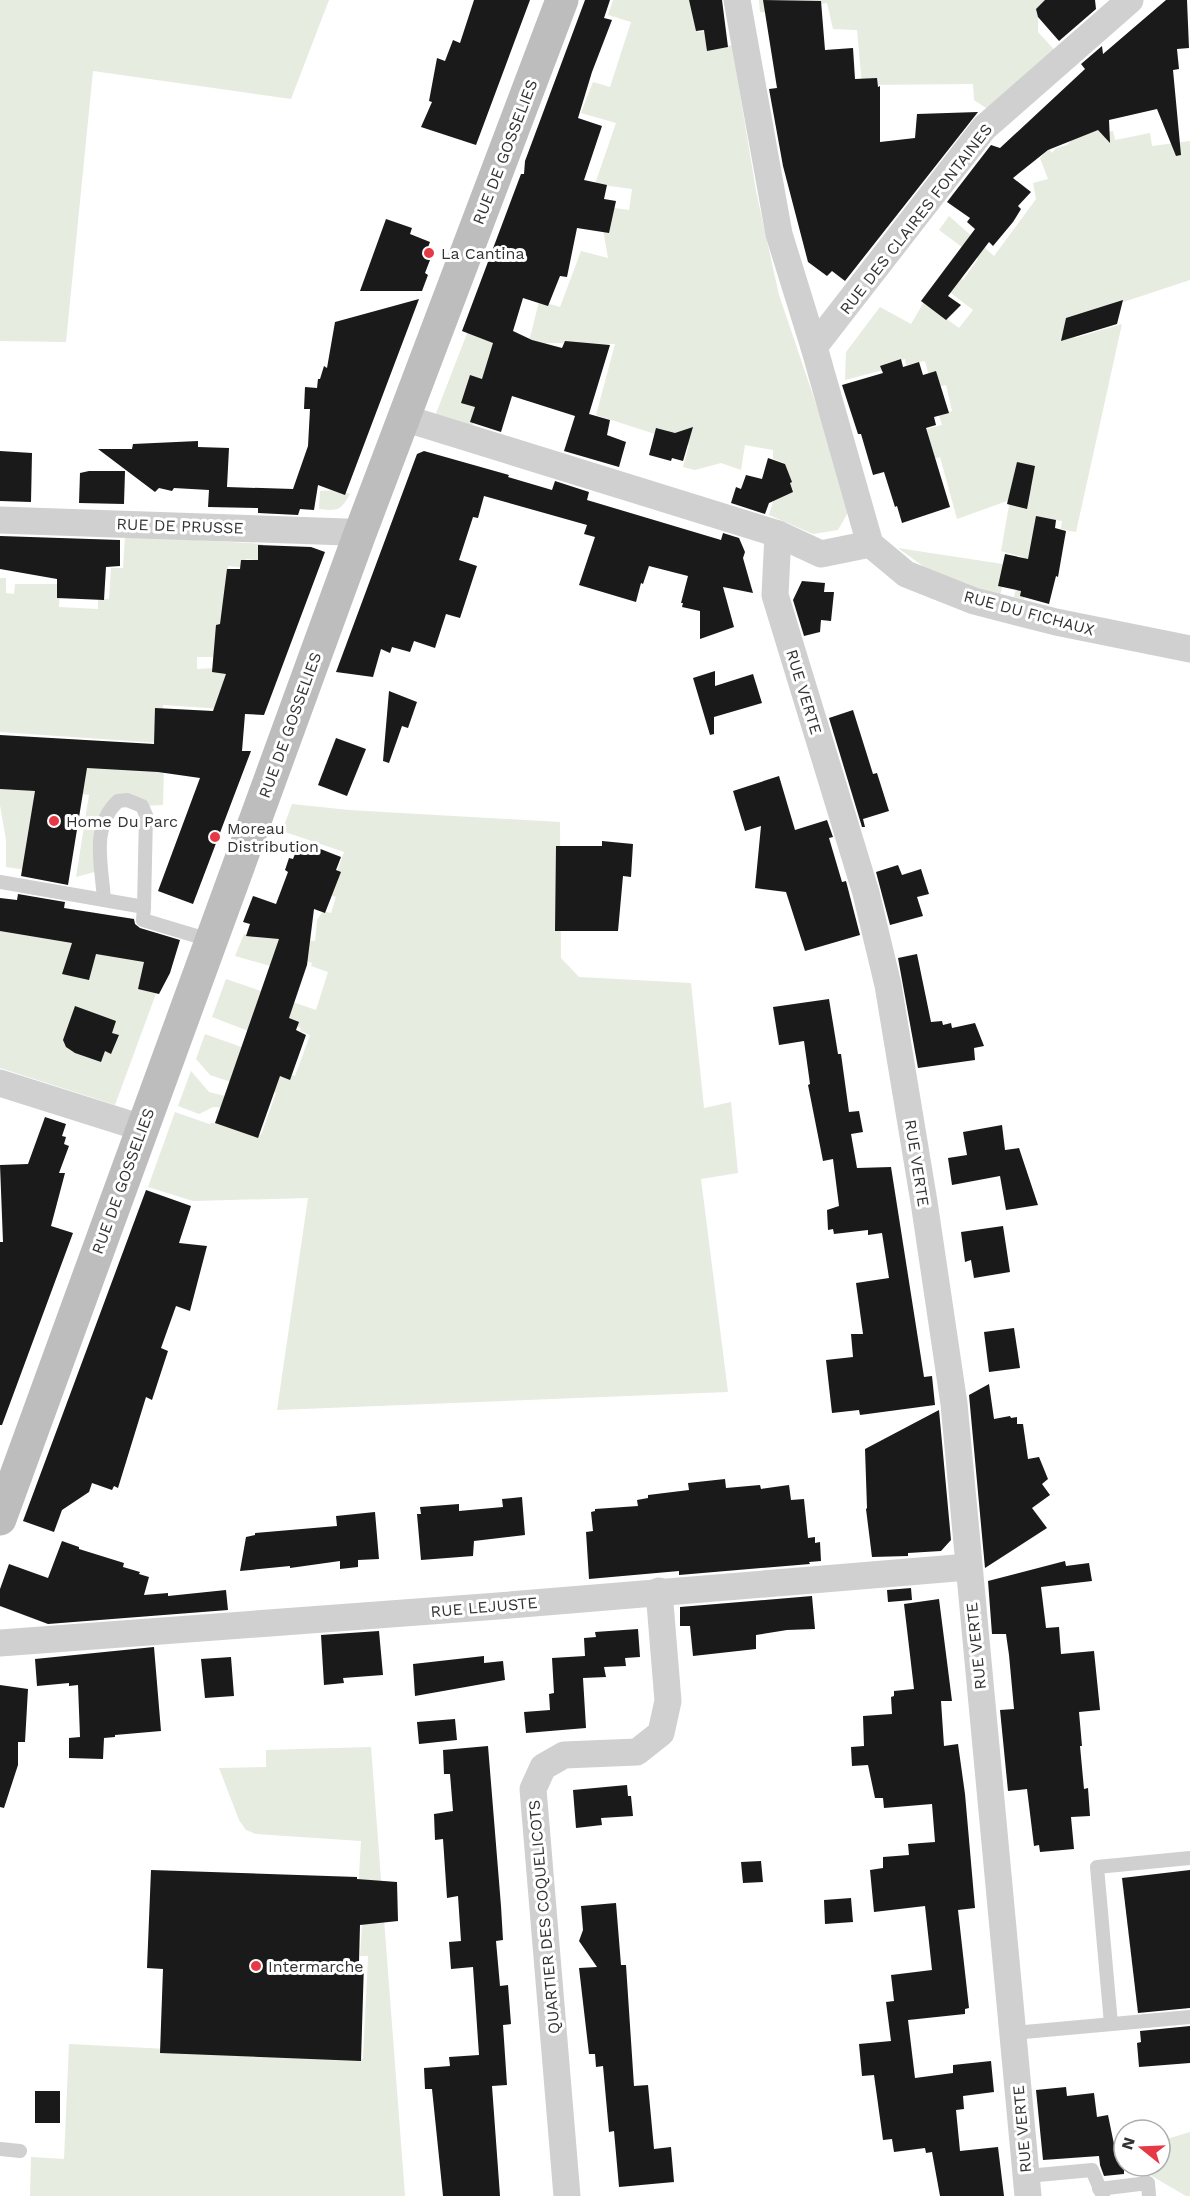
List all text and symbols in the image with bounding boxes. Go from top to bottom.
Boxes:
street label: RUE DE GOSSELIES [469,77,541,227]
street label: RUE DES CLAIRES FONTAINES [836,120,996,318]
place label: La Cantina [441,244,524,263]
marker: La Cantina [422,246,436,260]
street label: RUE DE PRUSSE [116,514,244,538]
street label: RUE DU FICHAUX [962,586,1097,640]
street label: RUE VERTE [782,647,826,737]
street label: RUE DE GOSSELIES [255,649,325,801]
place label: Home Du Parc [66,812,178,831]
marker: Home Du Parc [47,814,61,828]
place label: Moreau Distribution [227,819,319,856]
marker: Moreau Distribution [208,830,222,844]
street label: RUE DE GOSSELIES [88,1105,158,1257]
street label: RUE VERTE [901,1118,933,1208]
street label: RUE LEJUSTE [430,1593,538,1621]
street label: RUE VERTE [962,1601,990,1691]
street label: QUARTIER DES COQUELICOTS [524,1799,564,2035]
place label: Intermarche [268,1957,364,1976]
marker: Intermarche [249,1959,263,1973]
street label: RUE VERTE [1009,2084,1035,2174]
north arrow [1112,2118,1172,2178]
text: N [1117,2135,1139,2152]

